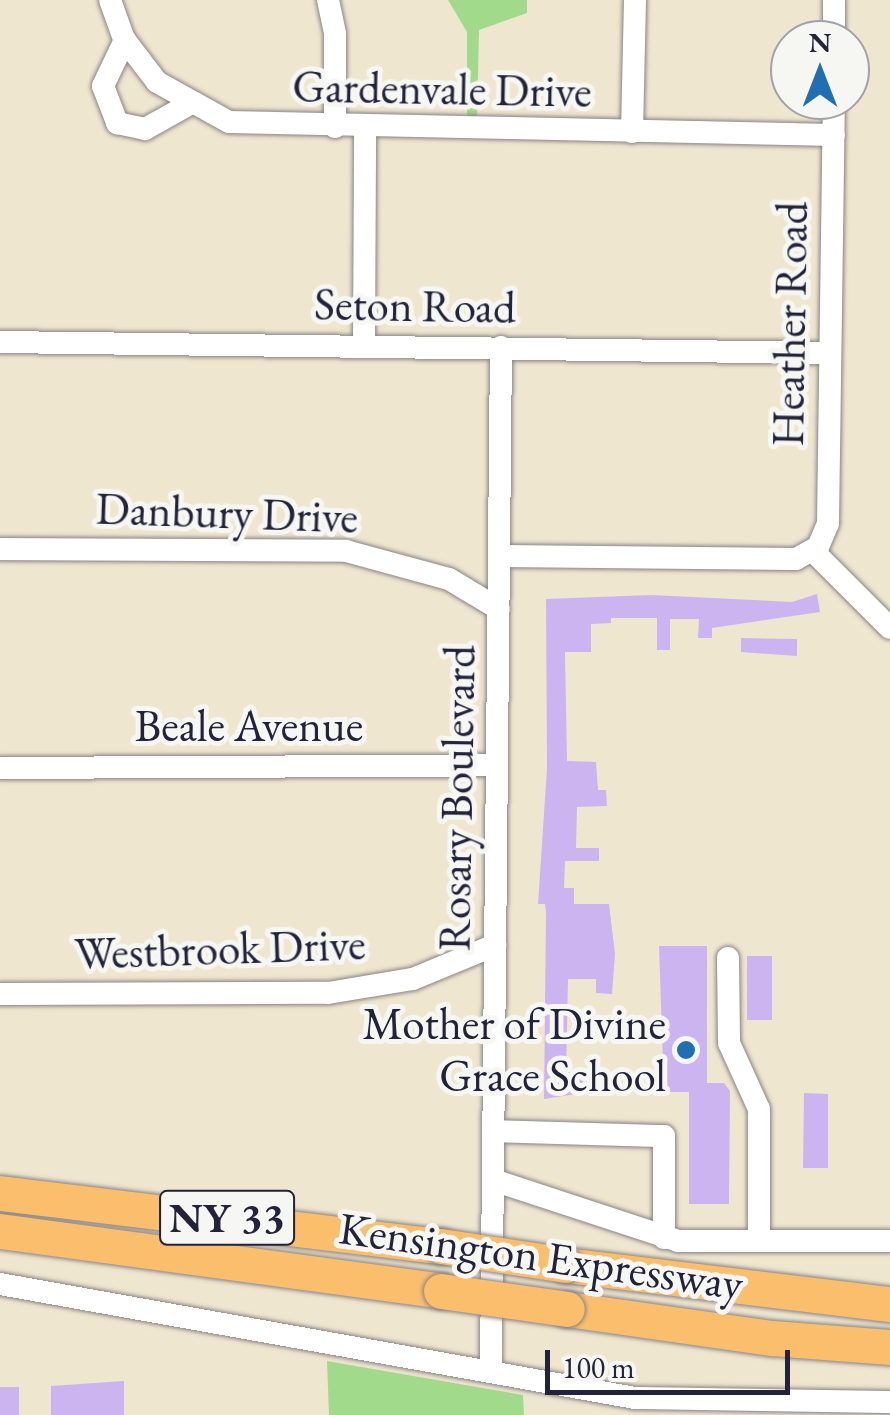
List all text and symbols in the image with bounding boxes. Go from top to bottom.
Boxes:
north arrow [770,20,870,120]
text: N [809,24,831,60]
street label: Gardenvale Drive [292,59,592,119]
street label: Heather Road [761,201,819,447]
street label: Seton Road [314,277,516,335]
street label: Danbury Drive [95,481,359,545]
street label: Rosary Boulevard [427,644,487,952]
street label: Beale Avenue [135,699,363,753]
street label: Westbrook Drive [74,917,366,981]
place label: Mother of Divine Grace School [363,997,666,1103]
marker: Mother of Divine Grace School [675,1039,697,1061]
road number: NY 33 [157,1181,297,1255]
street label: Kensington Expressway [336,1201,746,1311]
scale bar [550,1330,795,1392]
text: 100 m [562,1348,635,1387]

